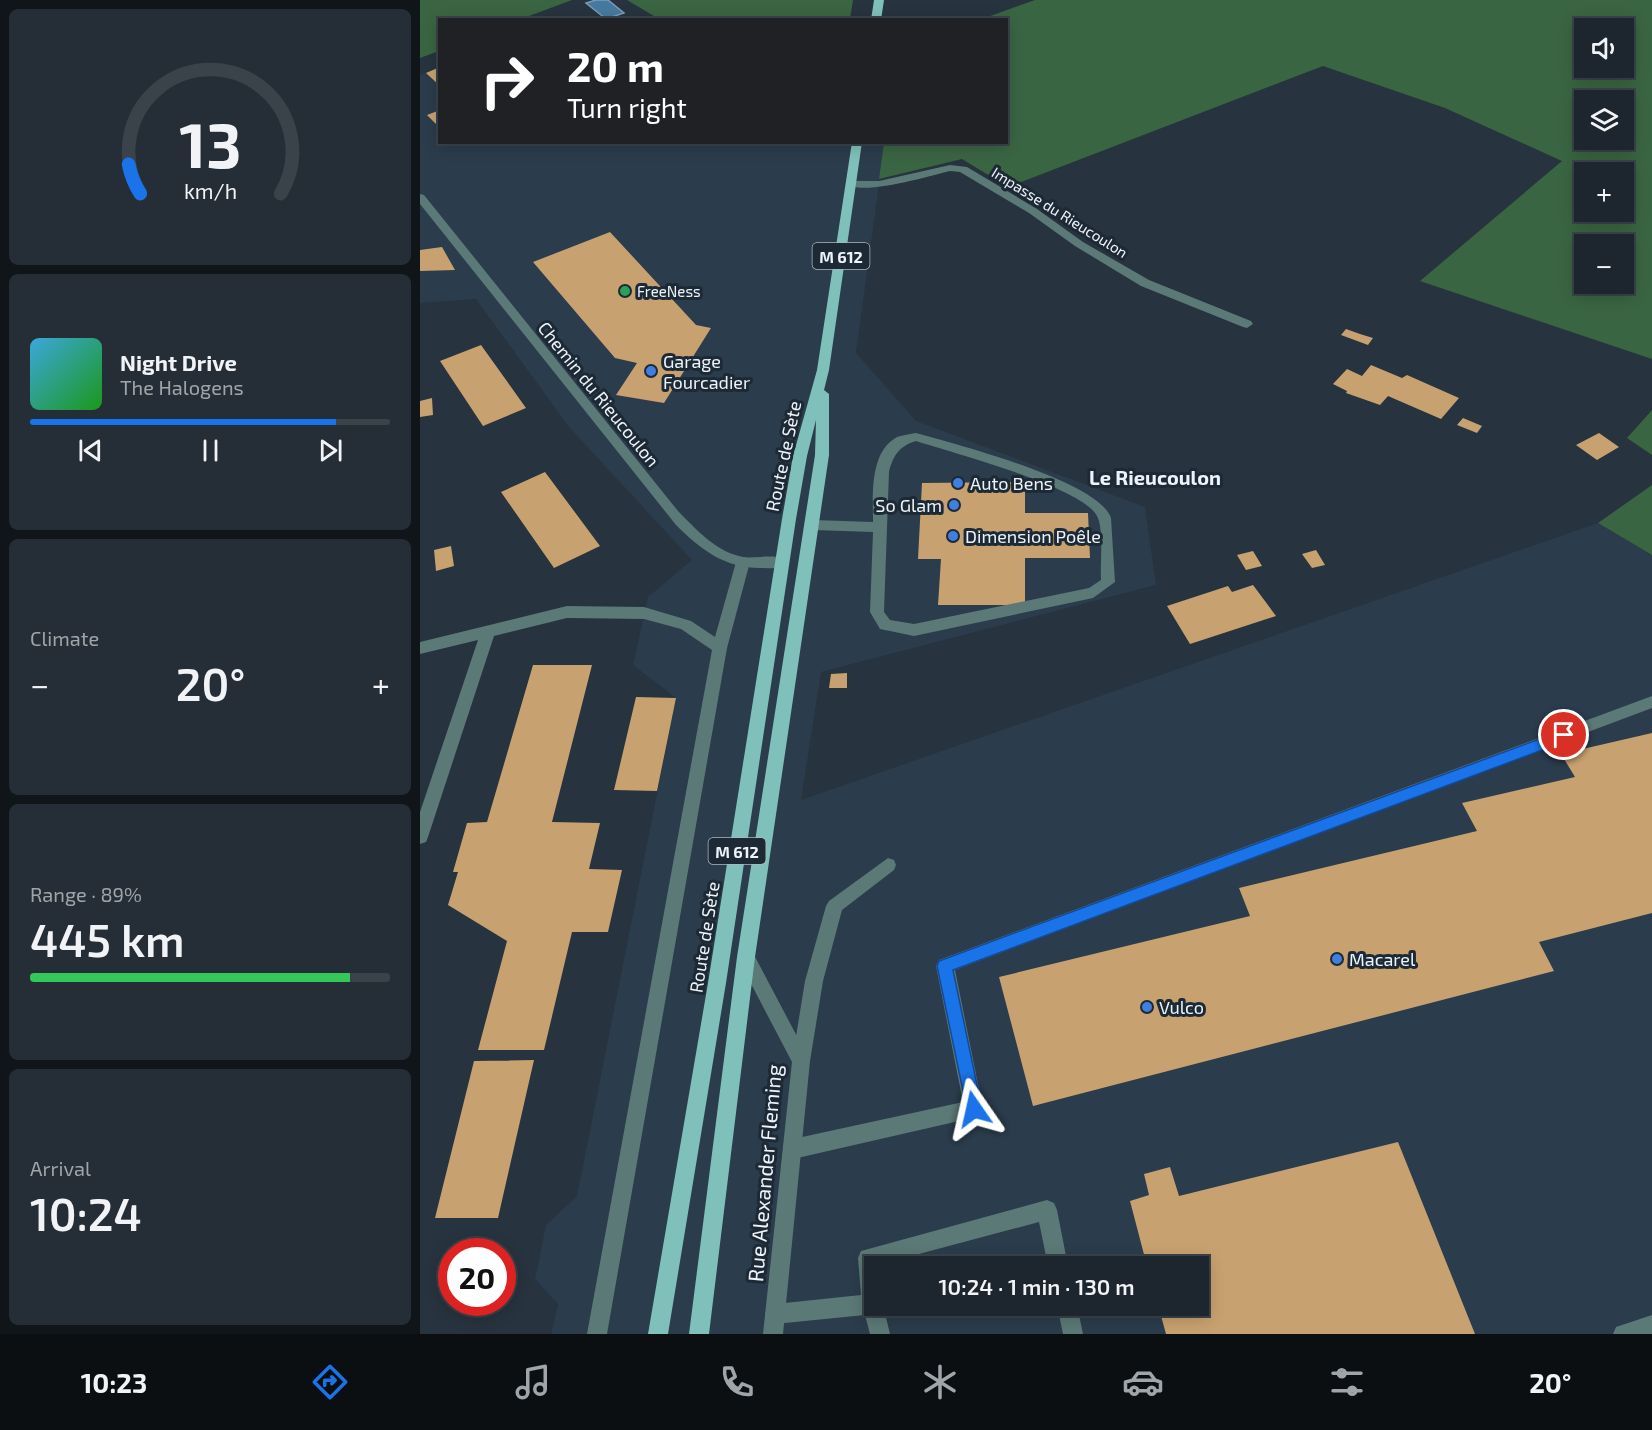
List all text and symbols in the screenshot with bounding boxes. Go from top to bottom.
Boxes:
map controls [1574,18,1634,294]
button: sound [1574,18,1634,78]
text: 20 m [567,40,664,90]
icon: right [468,42,546,120]
button: layers [1574,90,1634,150]
text: Turn right [567,91,687,123]
text: 13 [179,106,241,181]
button: + [1574,162,1634,222]
street label: Impasse du Rieucoulon [989,163,1131,261]
text: km/h [183,178,237,203]
button: − [1574,234,1634,294]
road number: M 612 [812,243,870,269]
place label: FreeNess [637,282,701,300]
marker: FreeNess [618,284,632,298]
street label: Chemin du Rieucoulon [534,317,664,471]
text: Night Drive [120,349,237,375]
place label: Garage Fourcadier [663,350,750,393]
marker: Garage Fourcadier [644,364,658,378]
text: The Halogens [120,375,244,399]
street label: Route de Sète [761,399,805,513]
icon: previous [74,434,107,467]
icon: pause [194,434,227,467]
icon: next [314,434,347,467]
district label: Le Rieucoulon [1089,465,1221,489]
place label: Auto Bens [970,472,1053,494]
marker: Auto Bens [951,476,965,490]
place label: So Glam [875,494,942,516]
marker: So Glam [947,498,961,512]
place label: Dimension Poêle [965,525,1101,547]
marker: Dimension Poêle [946,529,960,543]
text: Climate [30,626,99,650]
text: 20° [176,656,245,710]
text: − [30,664,49,704]
text: + [372,664,390,704]
pin [1538,709,1589,760]
icon: arrive [1547,718,1580,751]
road number: M 612 [708,838,766,864]
street label: Route de Sète [684,880,724,994]
text: Range · 89% [30,882,142,906]
text: 445 km [30,912,185,966]
place label: Macarel [1349,948,1416,970]
marker: Macarel [1330,952,1344,966]
place label: Vulco [1159,996,1204,1018]
marker: Vulco [1140,1000,1154,1014]
street label: Rue Alexander Fleming [742,1063,786,1283]
position arrow [942,1077,1006,1141]
text: Arrival [30,1156,91,1180]
text: 10:24 [30,1186,142,1240]
speed limit sign: 20 [438,1238,516,1316]
text: 10:24 · 1 min · 130 m [938,1273,1135,1299]
icon: directions [309,1361,351,1403]
icon: music [512,1361,554,1403]
icon: phone [716,1361,758,1403]
icon: climate [919,1361,961,1403]
icon: car [1122,1361,1164,1403]
icon: filters [1326,1361,1368,1403]
text: 10:23 [81,1366,147,1398]
text: 20° [1529,1366,1571,1398]

